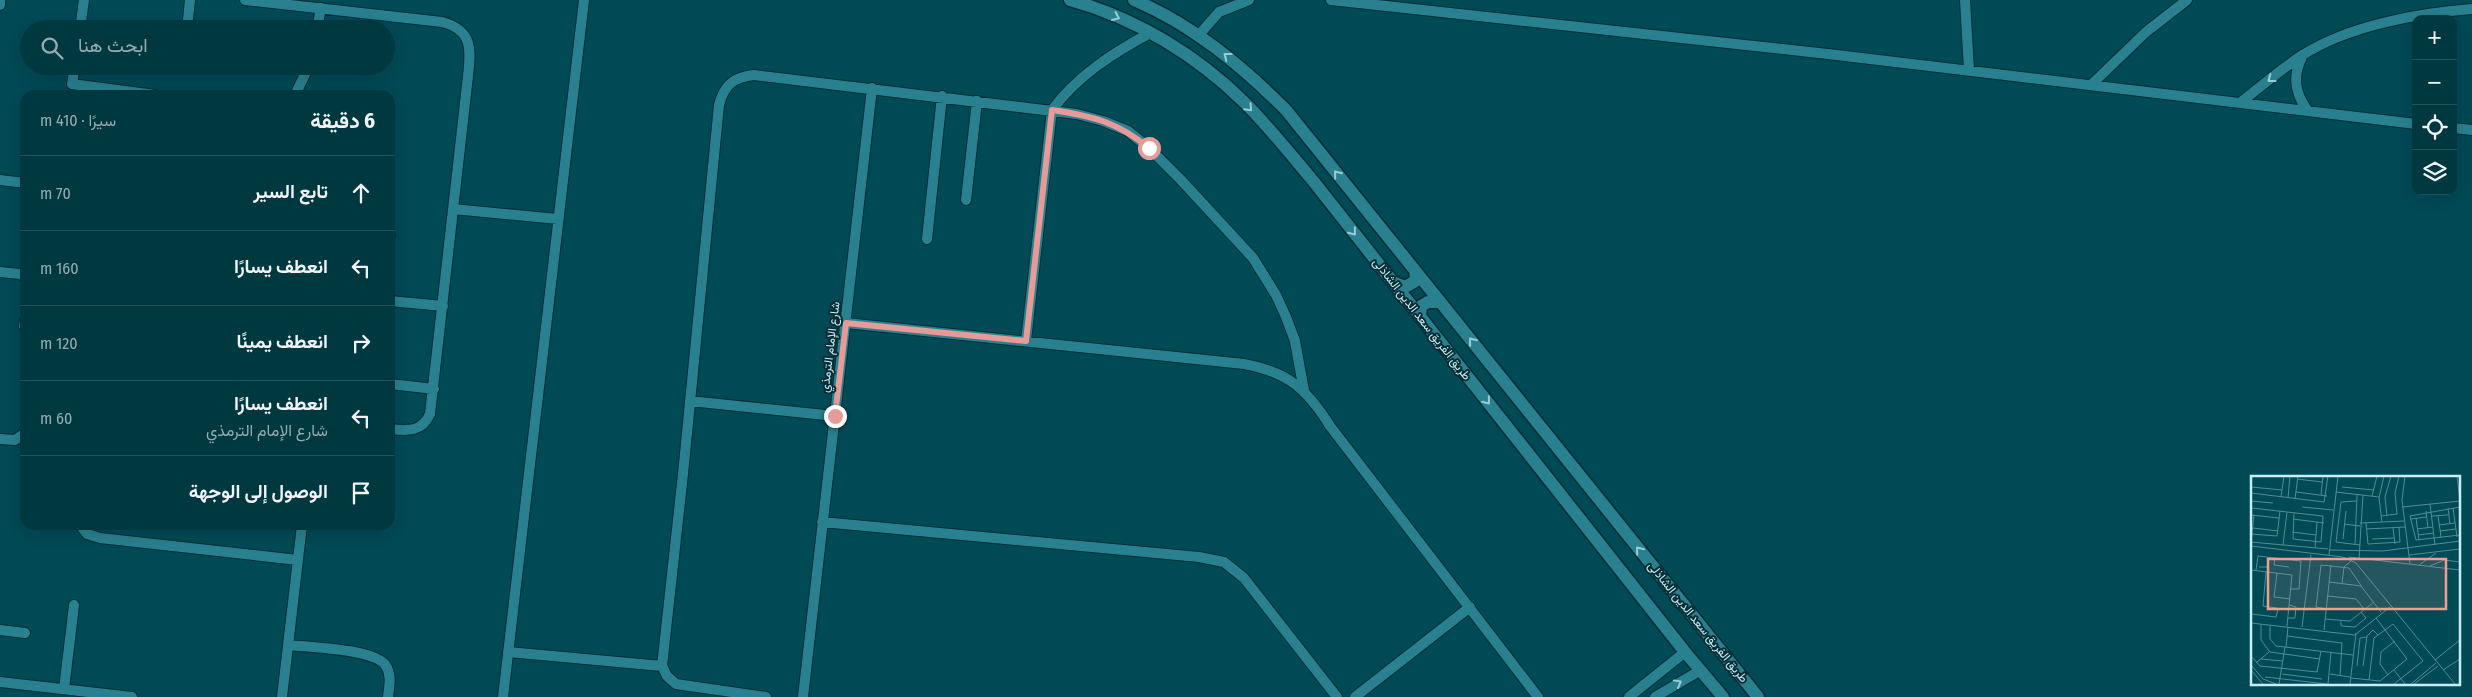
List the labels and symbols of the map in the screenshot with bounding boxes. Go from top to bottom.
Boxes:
one-way arrow [1111,10,1120,21]
one-way arrow [1224,53,1233,61]
one-way arrow [2267,73,2277,82]
one-way arrow [1243,102,1252,111]
route start [1138,137,1161,160]
one-way arrow [1334,170,1343,179]
one-way arrow [1348,226,1356,235]
street label: طريق الفريق سعد الدين الشاذلى [1369,255,1474,384]
street label: شارع الإمام الترمذي [817,301,846,394]
one-way arrow [1468,338,1477,347]
one-way arrow [1481,395,1490,404]
route end [824,405,847,428]
inset map [2251,476,2460,684]
one-way arrow [1637,547,1645,556]
street label: طريق الفريق سعد الدين الشاذلى [1644,559,1751,686]
one-way arrow [1672,679,1681,689]

